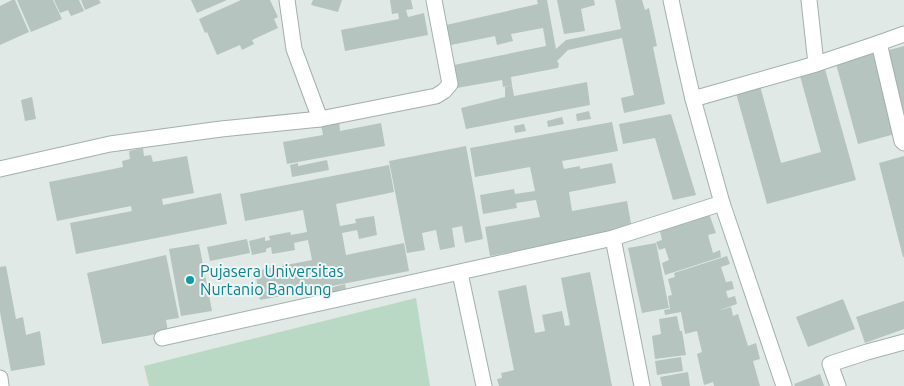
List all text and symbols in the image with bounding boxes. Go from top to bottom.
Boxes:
place label: Pujasera Universitas Nurtanio Bandung [200,262,343,298]
marker: Pujasera Universitas Nurtanio Bandung [184,274,196,286]

